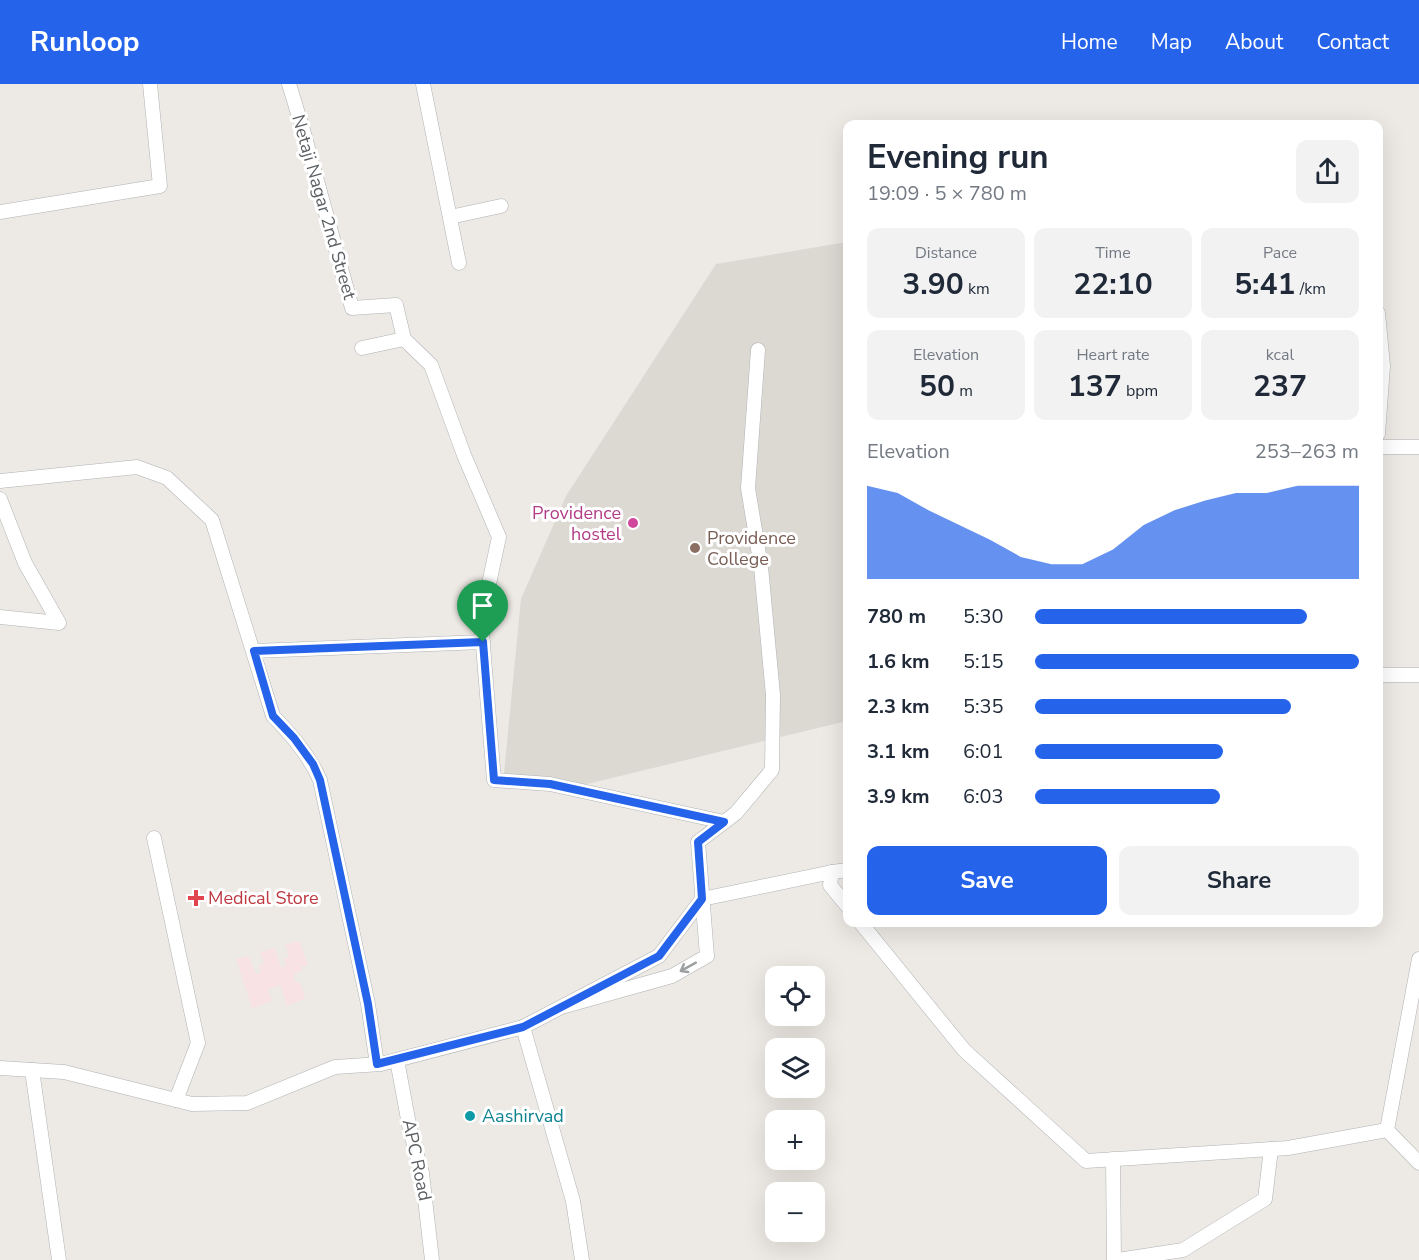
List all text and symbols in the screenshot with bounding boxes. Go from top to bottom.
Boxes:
text: Runloop [30,23,140,61]
text: Home [1061,28,1118,56]
text: Map [1151,28,1192,56]
text: About [1225,28,1283,56]
text: Contact [1316,28,1389,56]
street label: Netaji Nagar 2nd Street [286,112,362,303]
text: Evening run [867,135,1049,180]
button: share [1296,140,1359,203]
text: 19:09 · 5 × 780 m [867,180,1027,207]
text: Distance [915,242,977,264]
text: Time [1095,242,1131,264]
text: Pace [1263,242,1297,264]
text: 3.90 [902,264,964,305]
text: 22:10 [1073,264,1153,305]
text: 5:41 [1234,264,1296,305]
text: km [964,278,990,300]
text: /km [1296,278,1326,300]
text: Elevation [913,344,979,366]
text: Heart rate [1076,344,1150,366]
text: kcal [1266,344,1294,366]
text: 50 [919,366,955,407]
text: 137 [1068,366,1122,407]
text: 237 [1253,366,1307,407]
text: m [955,380,973,402]
text: bpm [1122,380,1158,402]
text: Elevation [867,438,950,465]
text: 253–263 m [1255,438,1359,465]
place label: Providence hostel [532,501,622,546]
marker: Providence hostel [626,516,640,530]
place label: Providence College [707,526,796,571]
marker: Providence College [688,541,702,555]
pin [457,580,508,642]
icon: arrive [466,589,499,622]
text: 780 m [867,603,926,630]
text: 5:30 [963,603,1004,630]
text: 1.6 km [867,648,930,675]
text: 5:15 [963,648,1004,675]
text: 2.3 km [867,693,930,720]
text: 5:35 [963,693,1004,720]
text: 3.1 km [867,738,930,765]
text: 6:01 [963,738,1004,765]
text: 3.9 km [867,783,930,810]
text: 6:03 [963,783,1004,810]
button: Save [867,846,1107,915]
button: Share [1119,846,1359,915]
place label: Medical Store [208,886,319,910]
marker: Medical Store [189,891,203,905]
one-way arrow [679,962,697,973]
map controls [765,966,825,1242]
button: locate [765,966,825,1026]
button: layers [765,1038,825,1098]
place label: Aashirvad [482,1104,564,1128]
marker: Aashirvad [463,1109,477,1123]
button: + [765,1110,825,1170]
street label: APC Road [397,1117,437,1203]
button: − [765,1182,825,1242]

